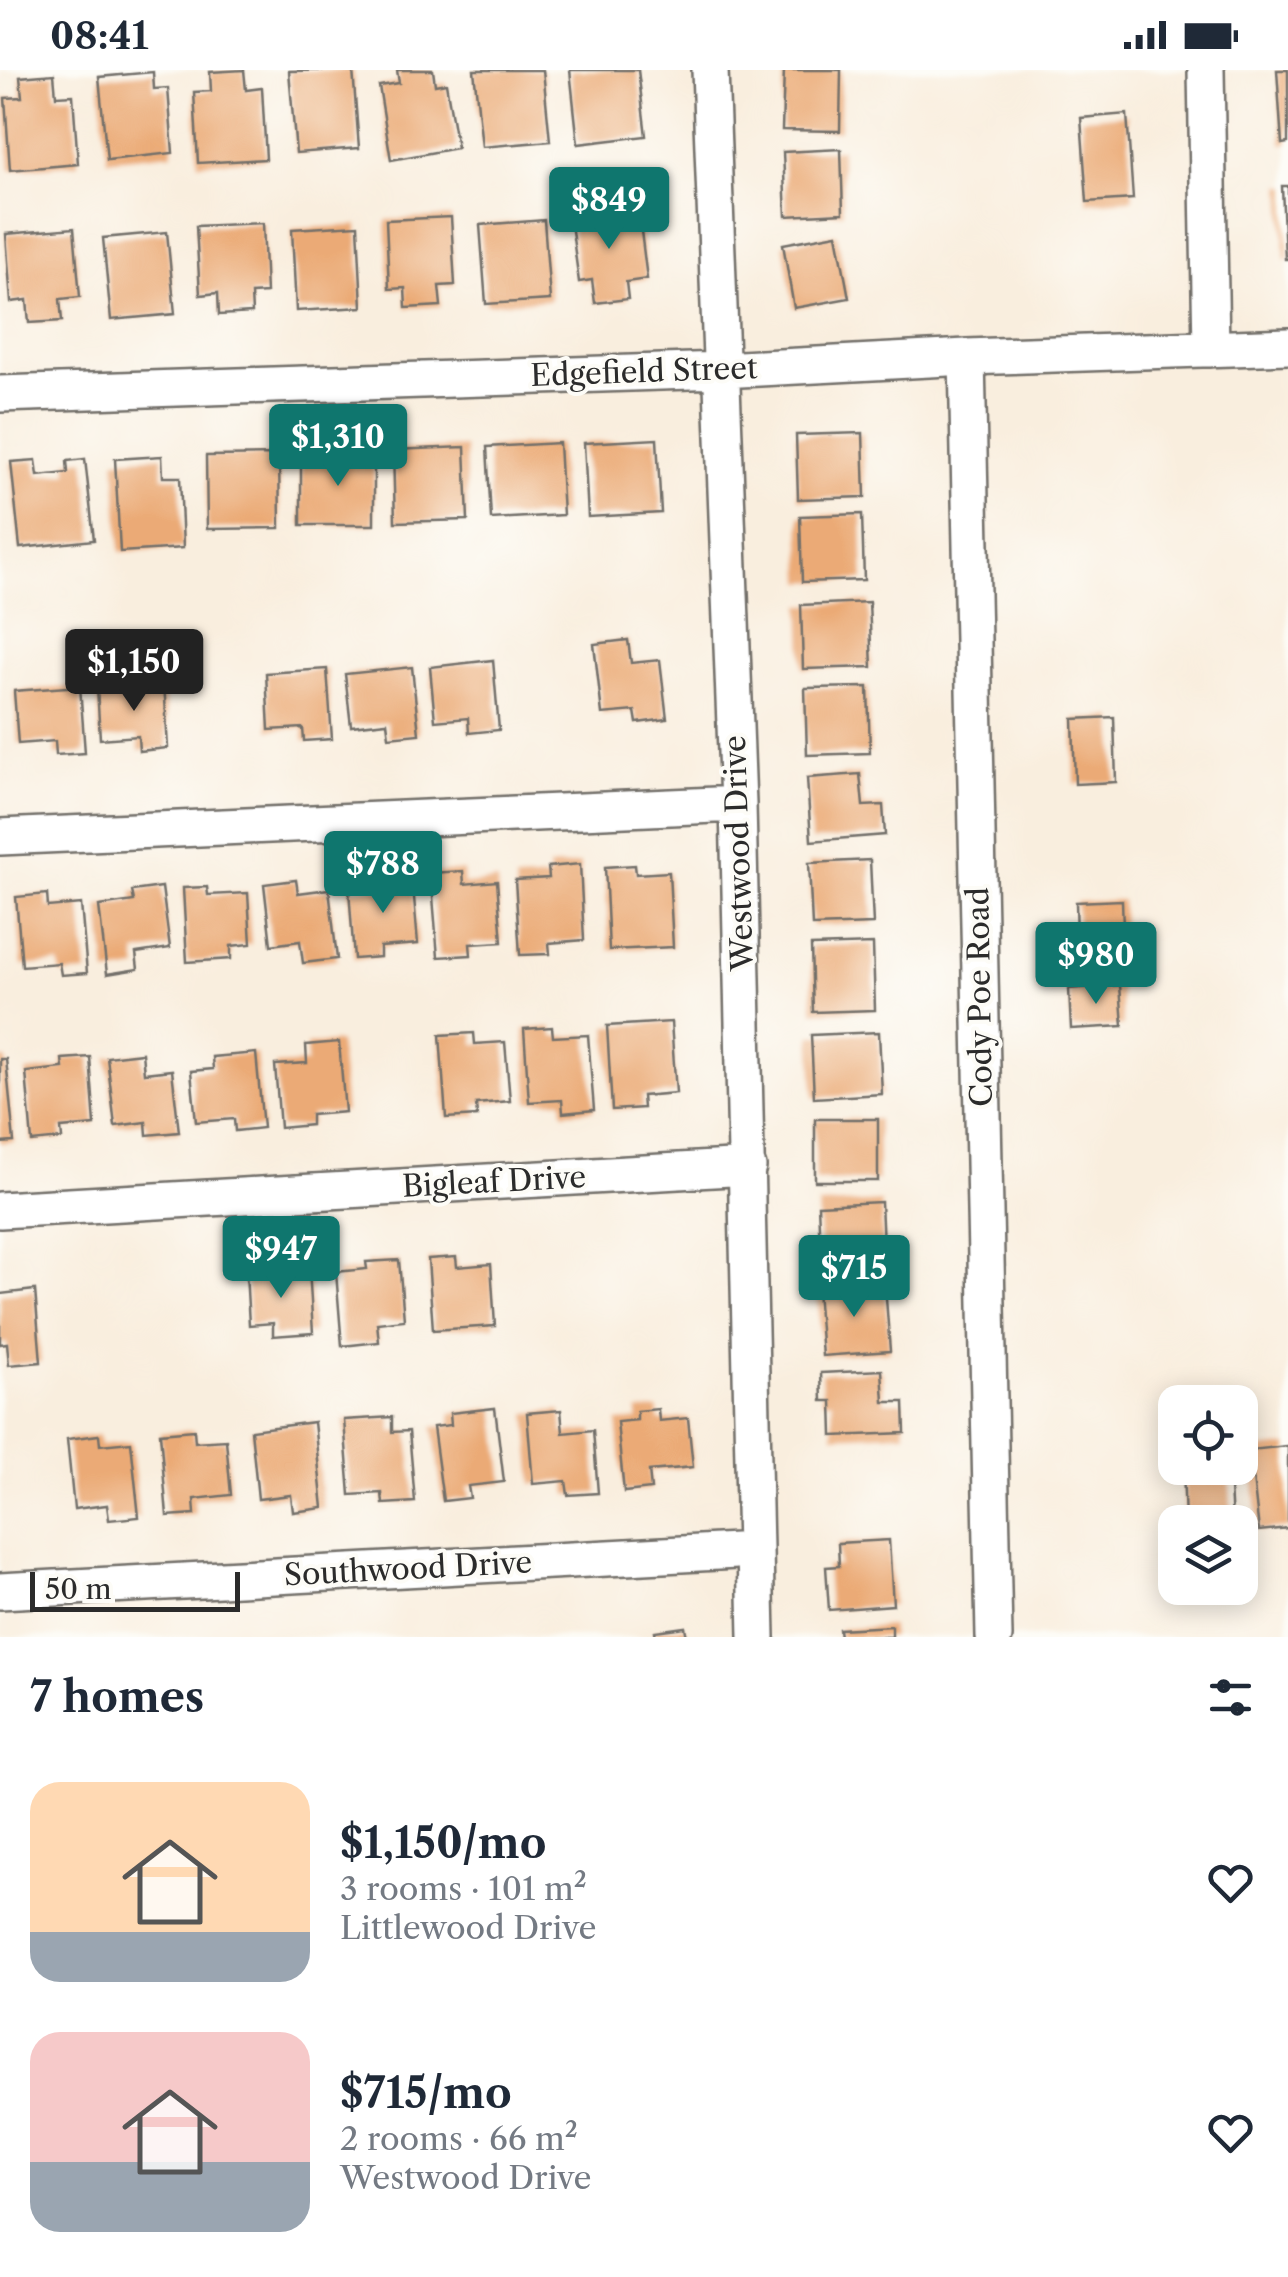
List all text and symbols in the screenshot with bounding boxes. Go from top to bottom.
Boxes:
text: 08:41 [50,12,149,59]
pin: $849 [550,167,668,252]
text: $849 [571,180,647,219]
street label: Edgefield Street [530,349,759,394]
pin: $1,310 [257,404,419,489]
text: $1,310 [291,417,385,456]
pin: $1,150 [53,629,215,714]
text: $1,150 [87,642,181,681]
street label: Westwood Drive [716,735,761,972]
pin: $788 [324,831,442,916]
text: $788 [346,844,420,883]
street label: Cody Poe Road [959,887,1000,1107]
pin: $980 [1037,922,1155,1007]
text: $980 [1057,935,1135,974]
street label: Bigleaf Drive [401,1158,587,1205]
pin: $947 [222,1216,340,1301]
text: $947 [245,1229,317,1268]
pin: $715 [795,1235,913,1320]
text: $715 [821,1248,887,1287]
map controls [1158,1385,1258,1605]
button: locate [1158,1385,1258,1485]
button: layers [1158,1505,1258,1605]
street label: Southwood Drive [283,1544,533,1593]
scale bar [30,1567,240,1612]
text: 50 m [45,1572,112,1606]
icon: filters [1203,1670,1258,1725]
text: 7 homes [30,1671,204,1723]
text: $1,150/mo [340,1817,546,1869]
icon: home [110,1822,230,1942]
icon: heart [1203,1855,1258,1910]
text: 3 rooms · 101 m² [340,1869,587,1908]
text: Littlewood Drive [340,1908,596,1947]
text: $715/mo [340,2067,512,2119]
icon: home [110,2072,230,2192]
icon: heart [1203,2105,1258,2160]
text: 2 rooms · 66 m² [340,2119,578,2158]
text: Westwood Drive [340,2158,591,2197]

